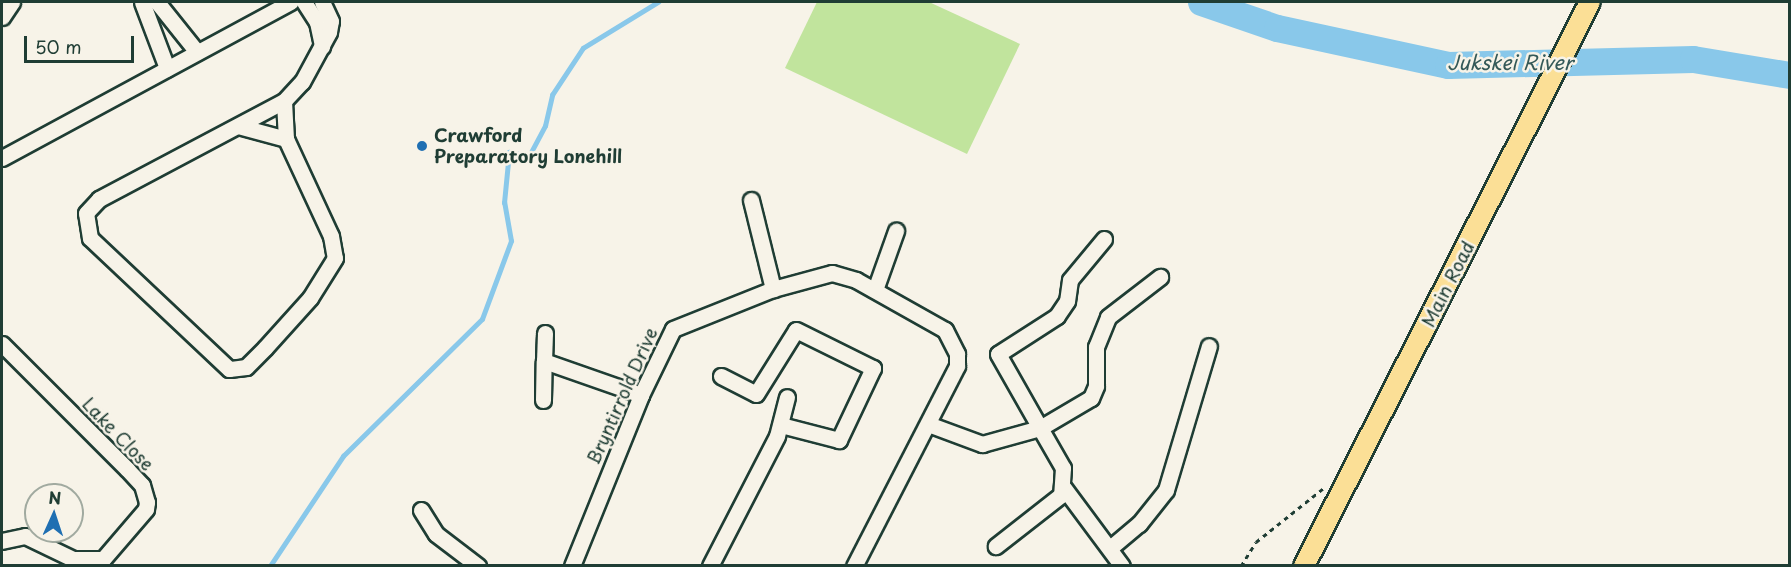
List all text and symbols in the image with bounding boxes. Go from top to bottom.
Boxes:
scale bar [27,24,136,62]
text: 50 m [35,33,82,60]
water label: Jukskei River [1447,50,1573,74]
place label: Crawford Preparatory Lonehill [434,125,621,168]
marker: Crawford Preparatory Lonehill [415,139,429,153]
street label: Main Road [1417,238,1479,330]
street label: Bryntirrold Drive [582,324,662,468]
street label: Lake Close [78,393,158,475]
north arrow [24,483,84,543]
text: N [48,485,62,509]

